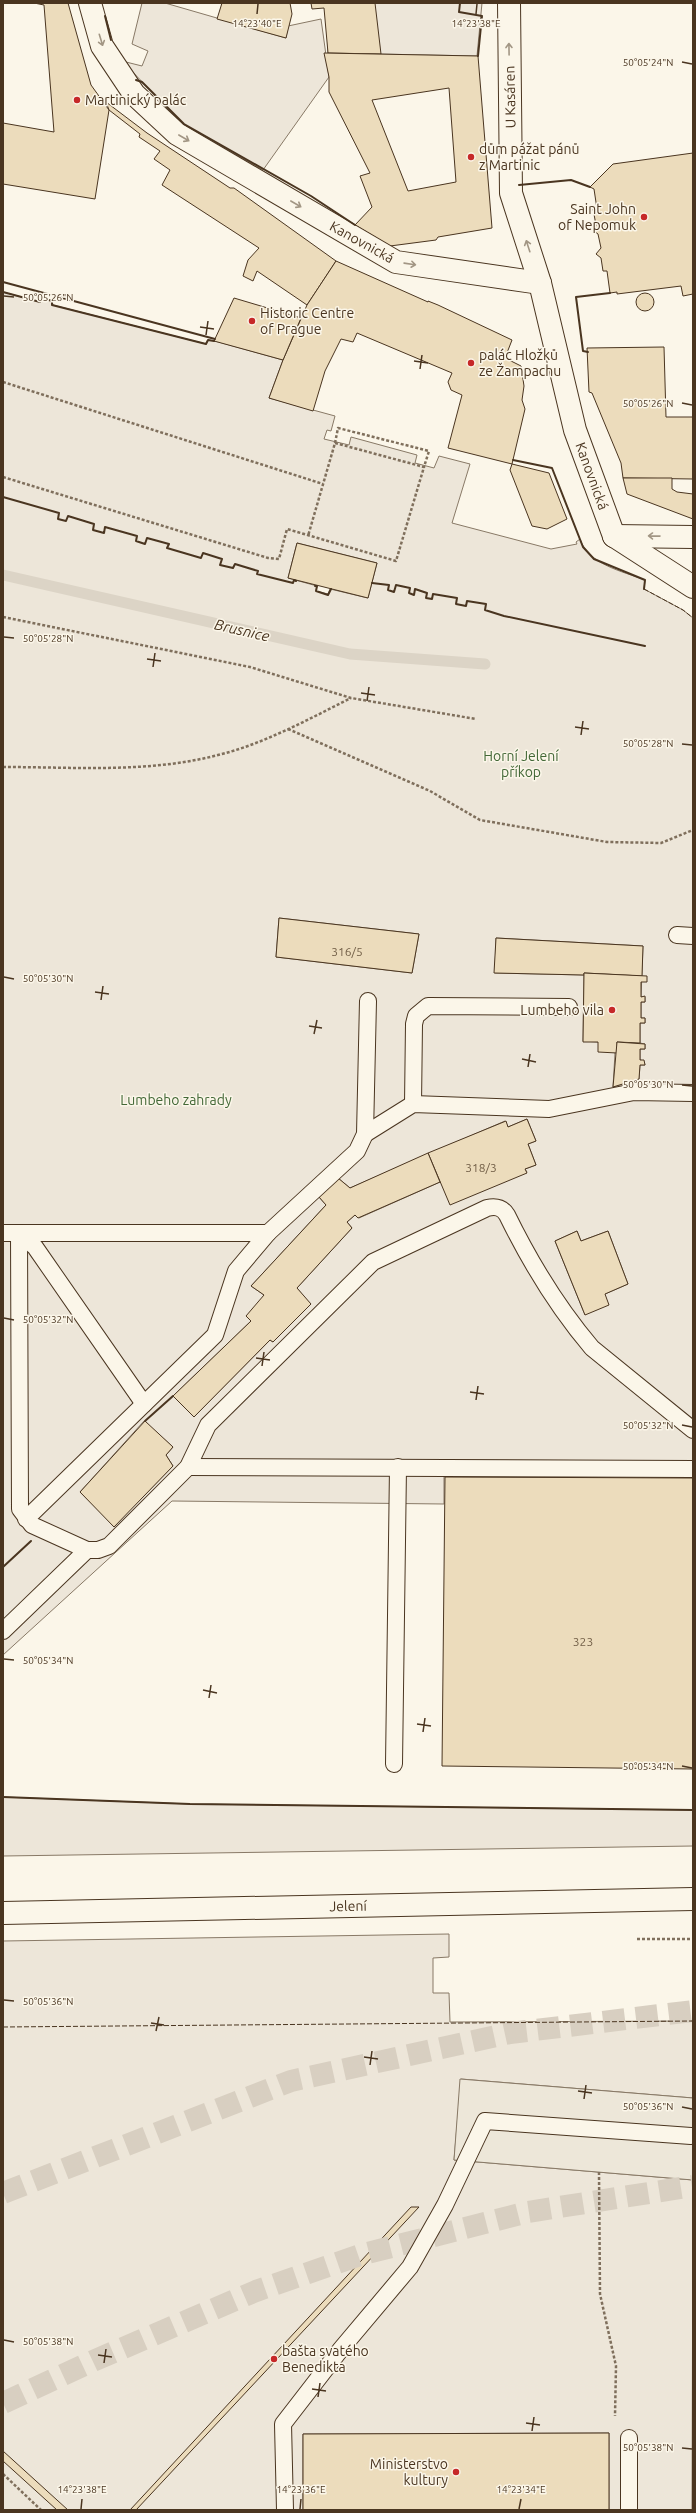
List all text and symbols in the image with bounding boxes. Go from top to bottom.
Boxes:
text: 14°23'40"E [232,18,282,29]
text: 14°23'38"E [451,18,501,29]
one-way arrow [98,34,105,47]
one-way arrow [505,43,513,56]
text: 50°05'24"N [623,57,673,68]
street label: U Kasáren [501,65,519,129]
place label: Martinický palác [85,92,187,108]
marker: Martinický palác [72,95,82,105]
one-way arrow [178,135,190,143]
place label: dům pážat pánů z Martinic [479,141,580,173]
marker: dům pážat pánů z Martinic [466,152,476,162]
one-way arrow [290,200,301,208]
place label: Saint John of Nepomuk [558,201,636,233]
marker: Saint John of Nepomuk [639,212,649,222]
street label: Kanovnická [327,218,397,266]
one-way arrow [524,240,531,253]
one-way arrow [403,260,416,268]
text: 50°05'26"N [23,292,73,303]
place label: Historic Centre of Prague [260,305,354,337]
marker: Historic Centre of Prague [247,316,257,326]
place label: palác Hložků ze Žampachu [479,347,561,379]
marker: palác Hložků ze Žampachu [466,358,476,368]
text: 50°05'26"N [623,398,673,409]
street label: Kanovnická [572,440,612,512]
one-way arrow [648,533,661,540]
water label: Brusnice [213,615,272,645]
text: 50°05'28"N [23,633,73,644]
text: 50°05'28"N [623,738,673,749]
park label: Horní Jelení příkop [483,748,559,780]
house number: 316/5 [331,945,363,958]
text: 50°05'30"N [23,973,73,984]
place label: Lumbeho vila [520,1002,604,1018]
marker: Lumbeho vila [607,1005,617,1015]
text: 50°05'30"N [623,1079,673,1090]
park label: Lumbeho zahrady [120,1092,232,1108]
house number: 318/3 [465,1161,497,1174]
text: 50°05'32"N [23,1314,73,1325]
text: 50°05'32"N [623,1420,673,1431]
house number: 323 [573,1635,593,1648]
text: 50°05'34"N [23,1655,73,1666]
text: 50°05'34"N [623,1761,673,1772]
street label: Jelení [329,1898,367,1914]
text: 50°05'36"N [23,1996,73,2007]
text: 50°05'36"N [623,2101,673,2112]
text: 50°05'38"N [23,2336,73,2347]
place label: bašta svatého Benedikta [282,2343,369,2375]
marker: bašta svatého Benedikta [269,2354,279,2364]
text: 50°05'38"N [623,2442,673,2453]
place label: Ministerstvo kultury [370,2456,448,2488]
marker: Ministerstvo kultury [451,2467,461,2477]
text: 14°23'38"E [57,2484,107,2495]
text: 14°23'36"E [276,2484,326,2495]
text: 14°23'34"E [496,2484,546,2495]

